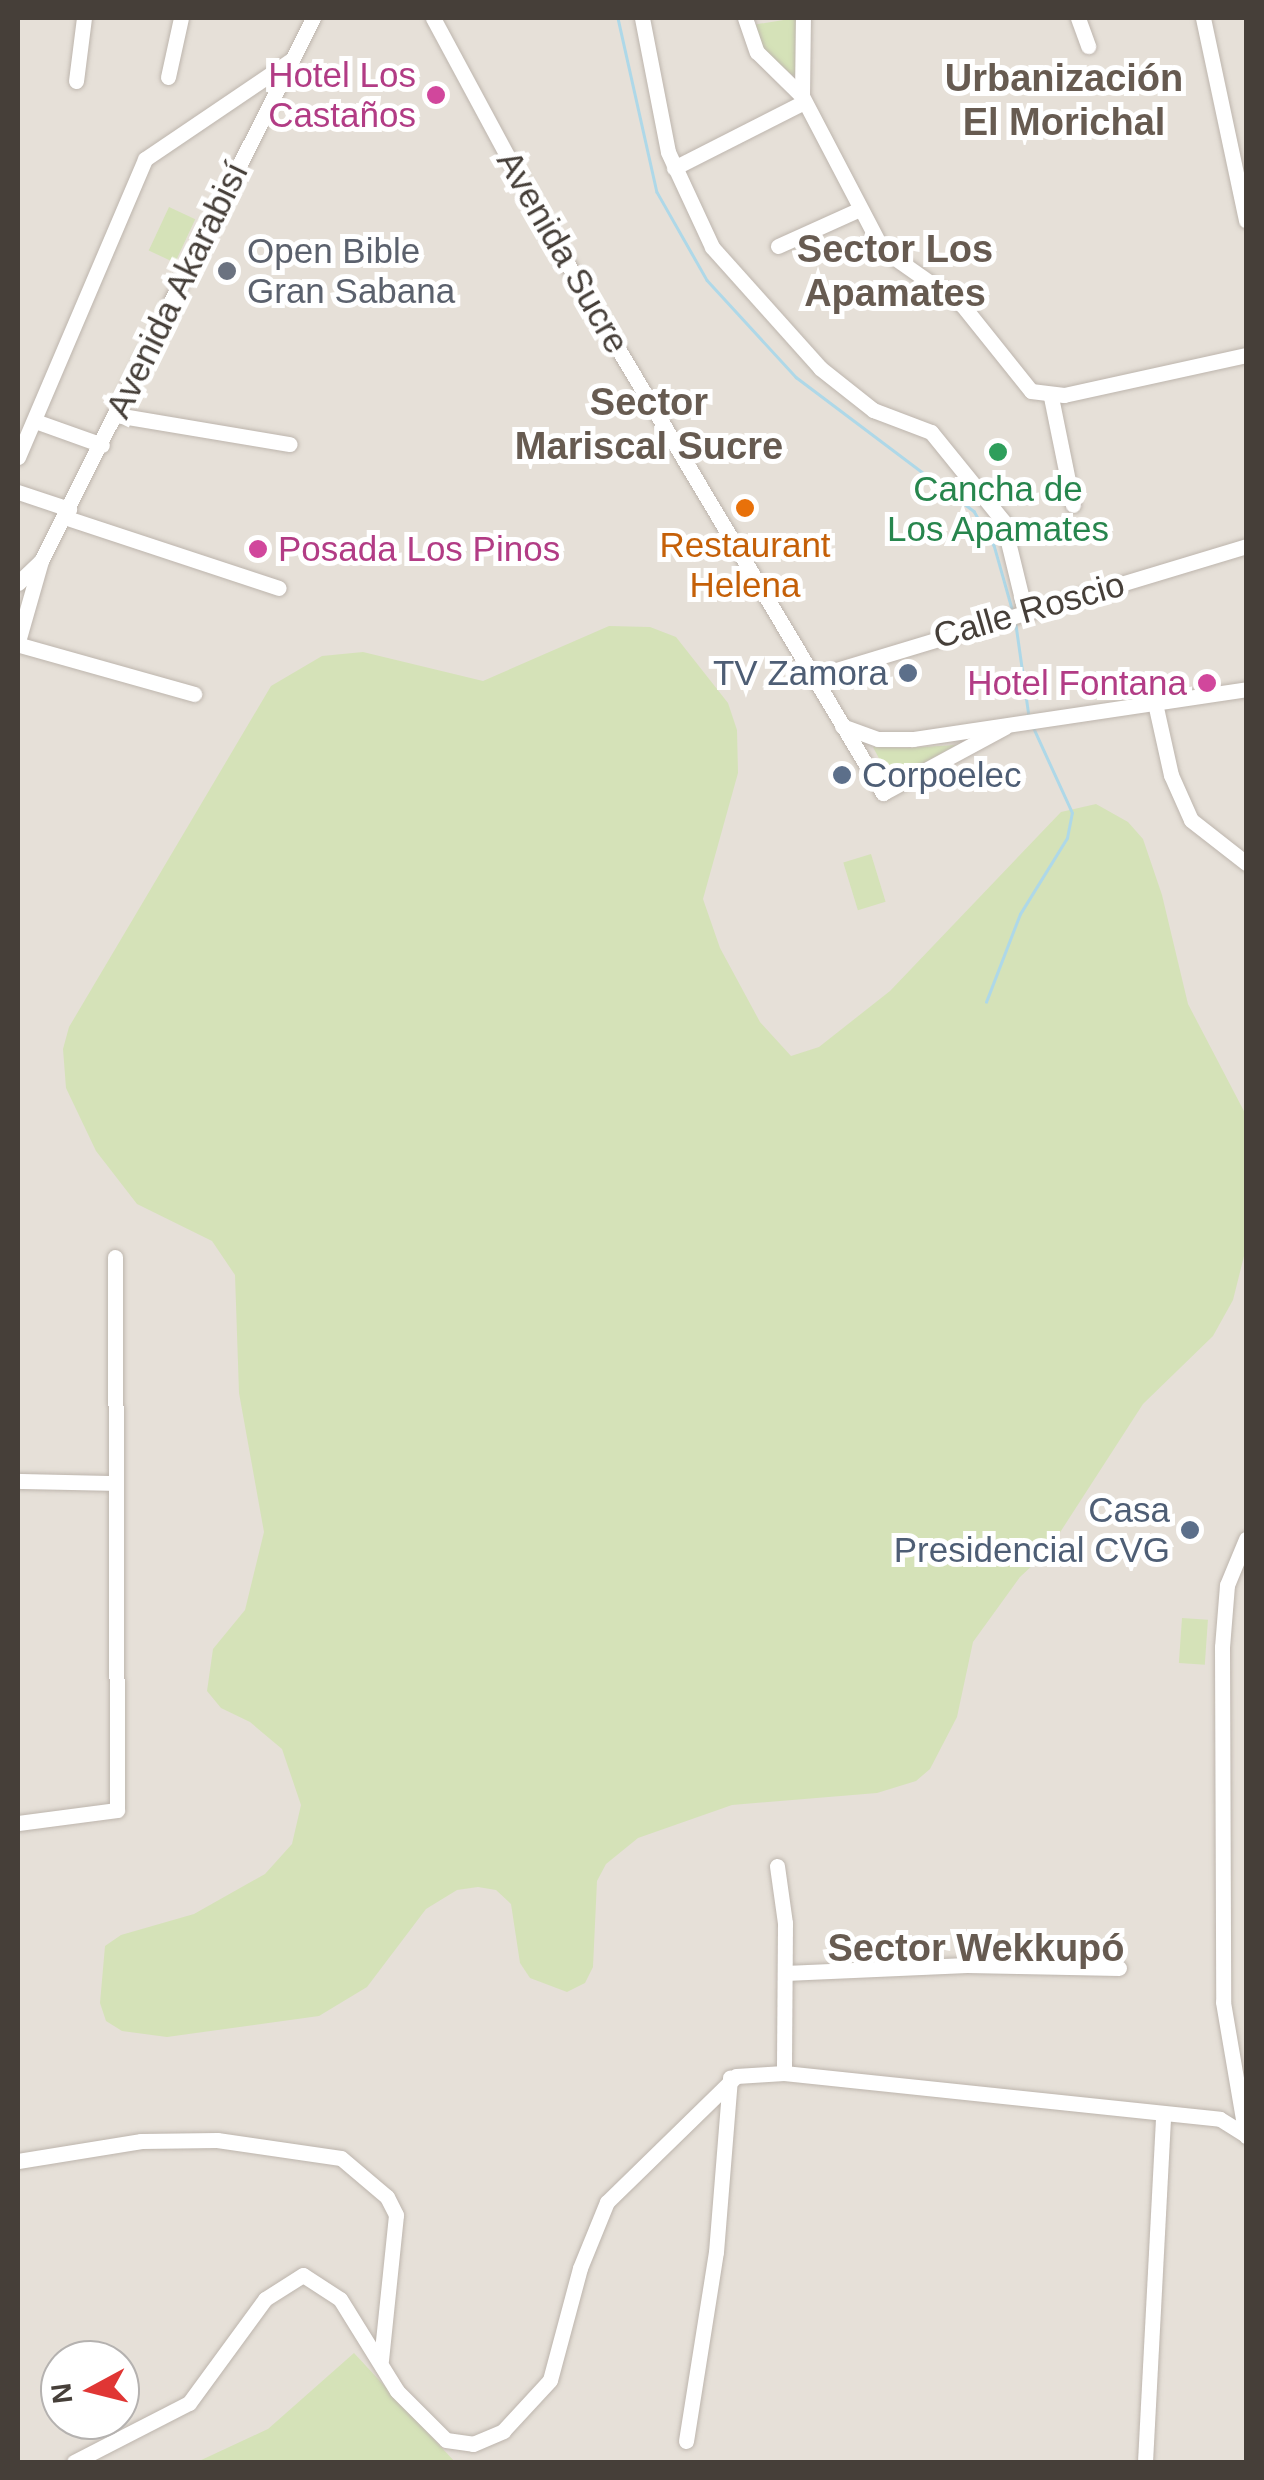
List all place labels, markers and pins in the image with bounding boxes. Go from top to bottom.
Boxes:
place label: Hotel Los Castaños [268,54,416,136]
marker: Hotel Los Castaños [425,84,447,106]
place label: Open Bible Gran Sabana [247,230,455,312]
marker: Open Bible Gran Sabana [216,260,238,282]
marker: Cancha de Los Apamates [987,441,1009,463]
place label: Cancha de Los Apamates [886,468,1110,550]
marker: Restaurant Helena [734,497,756,519]
place label: Restaurant Helena [659,524,831,606]
place label: Posada Los Pinos [278,528,560,570]
marker: Posada Los Pinos [247,538,269,560]
place label: TV Zamora [713,652,888,694]
marker: TV Zamora [897,662,919,684]
place label: Hotel Fontana [967,662,1187,704]
marker: Hotel Fontana [1196,672,1218,694]
place label: Corpoelec [862,754,1022,796]
marker: Corpoelec [831,764,853,786]
place label: Casa Presidencial CVG [894,1489,1170,1571]
marker: Casa Presidencial CVG [1179,1519,1201,1541]

